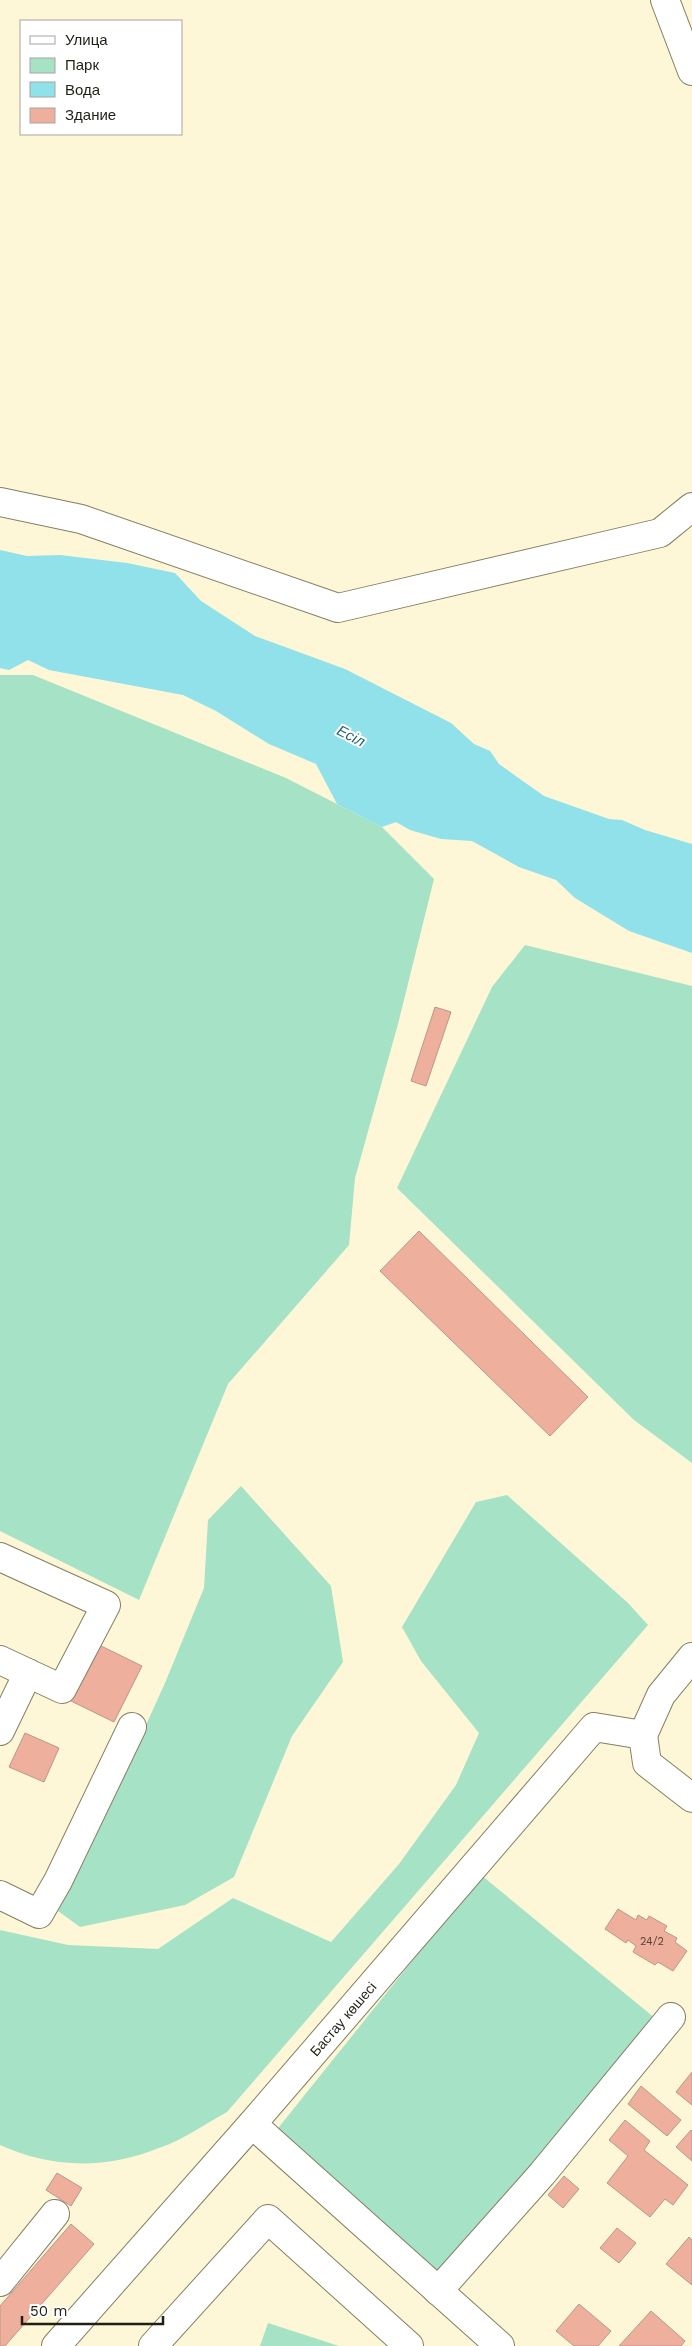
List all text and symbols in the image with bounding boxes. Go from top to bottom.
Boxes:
legend [20,20,182,135]
text: Улица [65,31,108,49]
text: Парк [65,56,99,74]
text: Вода [65,81,101,99]
text: Здание [65,106,116,124]
water label: Есіл [334,721,369,751]
house number: 24/2 [640,1935,664,1948]
street label: Бастау көшесі [307,1979,379,2059]
scale bar [22,2294,164,2326]
text: 50 m [30,2302,67,2320]

